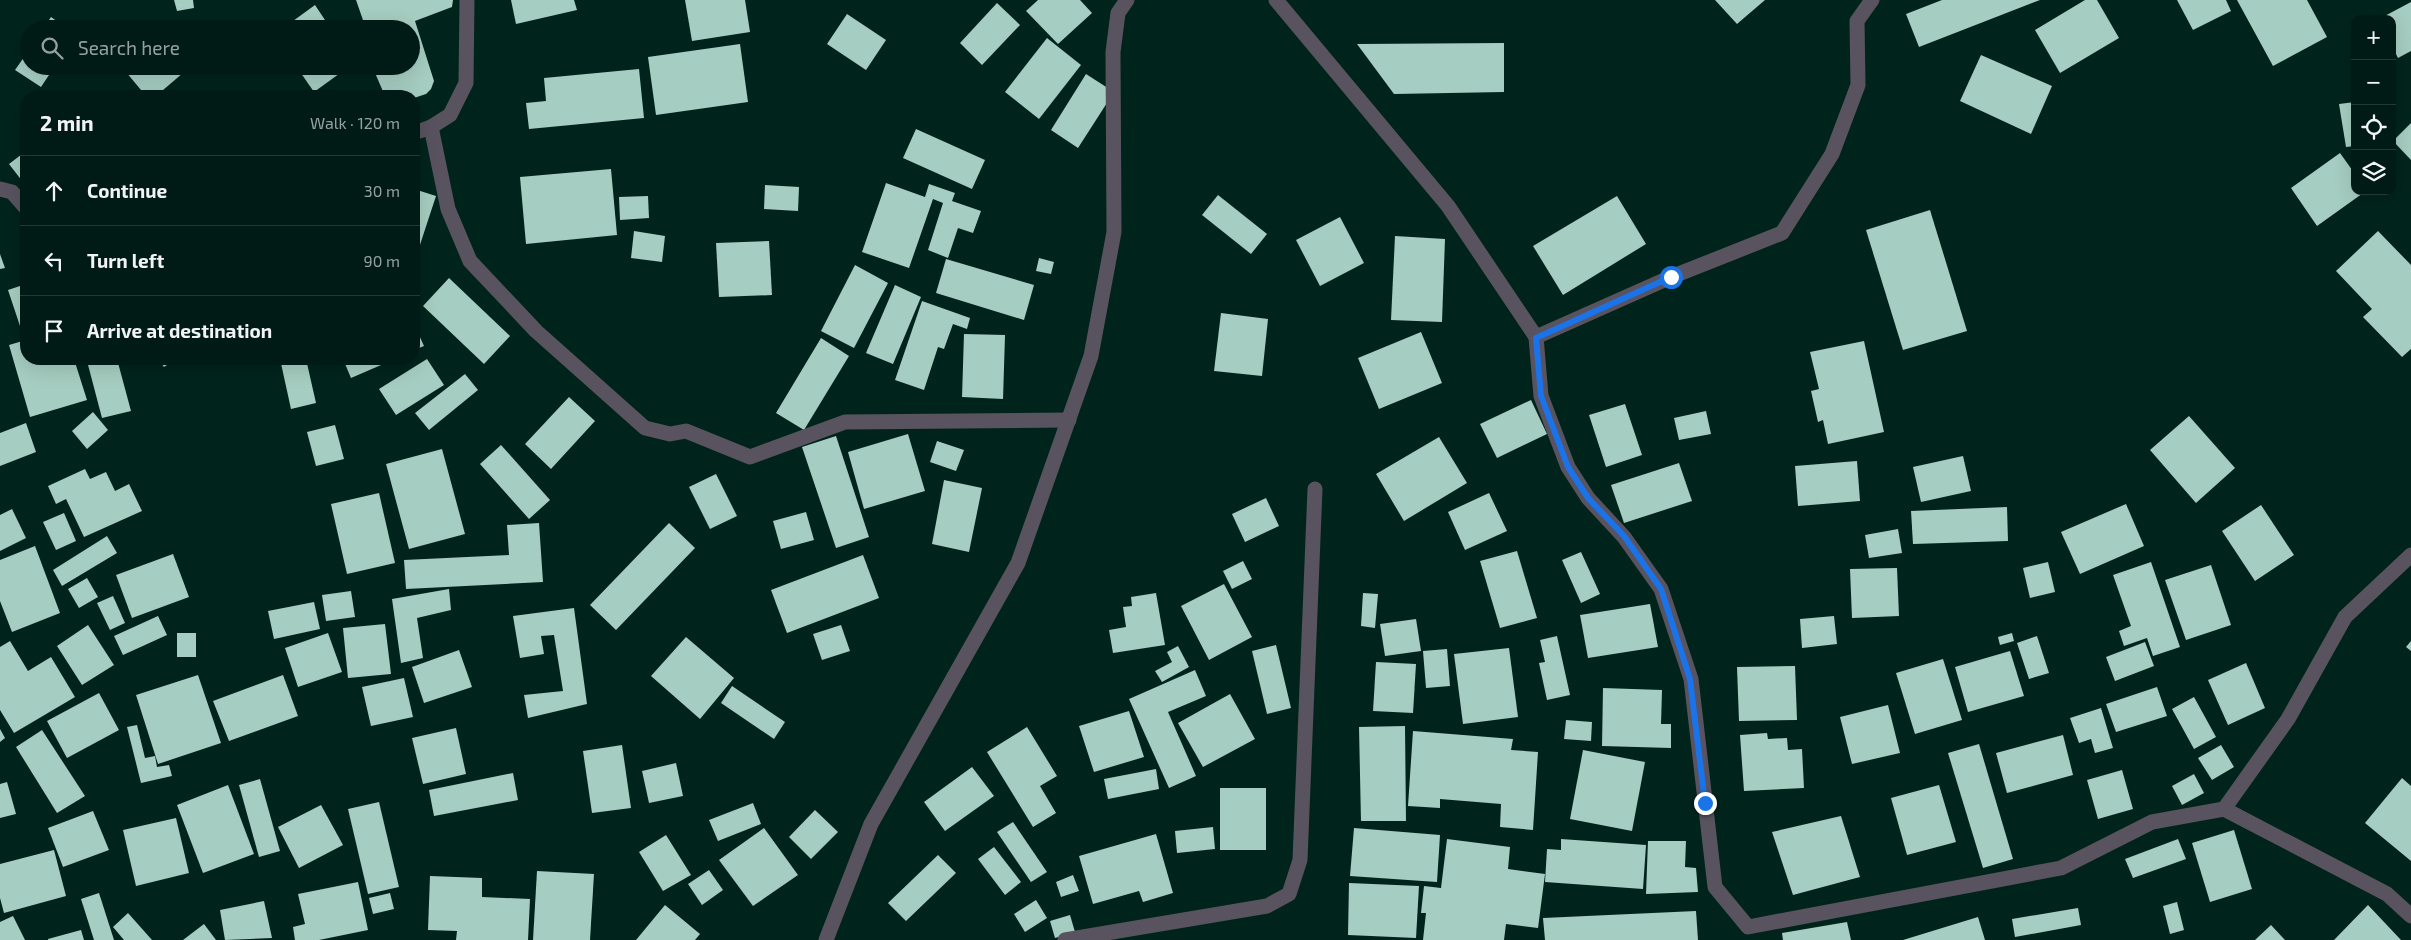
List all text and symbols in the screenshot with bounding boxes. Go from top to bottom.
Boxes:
map controls [2351,15,2396,195]
button: + [2351,15,2396,60]
search box [20,20,420,75]
icon: search [38,34,66,62]
text: Search here [78,36,180,59]
button: − [2351,60,2396,105]
button: locate [2351,105,2396,150]
text: 2 min [40,110,94,135]
text: Walk · 120 m [310,113,400,132]
button: layers [2351,150,2396,195]
icon: ahead [40,177,68,205]
text: Continue [87,179,167,202]
text: 30 m [364,181,400,200]
icon: left [40,247,68,275]
text: Turn left [87,249,164,272]
text: 90 m [364,251,400,270]
route start [1660,266,1683,289]
icon: arrive [40,317,68,345]
text: Arrive at destination [87,319,272,342]
route end [1694,792,1717,815]

